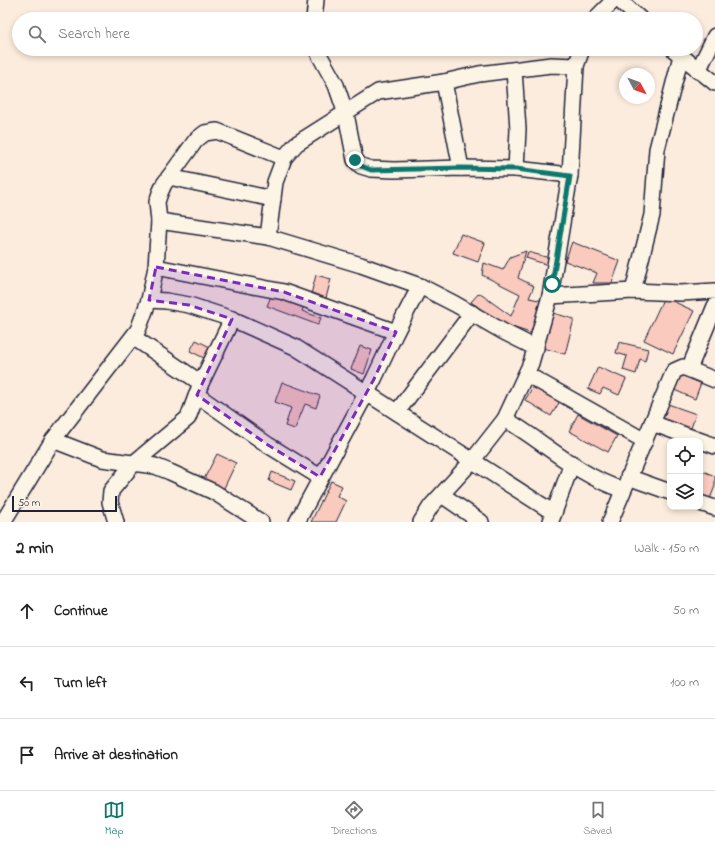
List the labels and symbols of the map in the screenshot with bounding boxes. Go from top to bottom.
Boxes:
north arrow [619,68,655,104]
route end [346,151,364,169]
route start [543,275,561,293]
scale bar [12,494,117,513]

